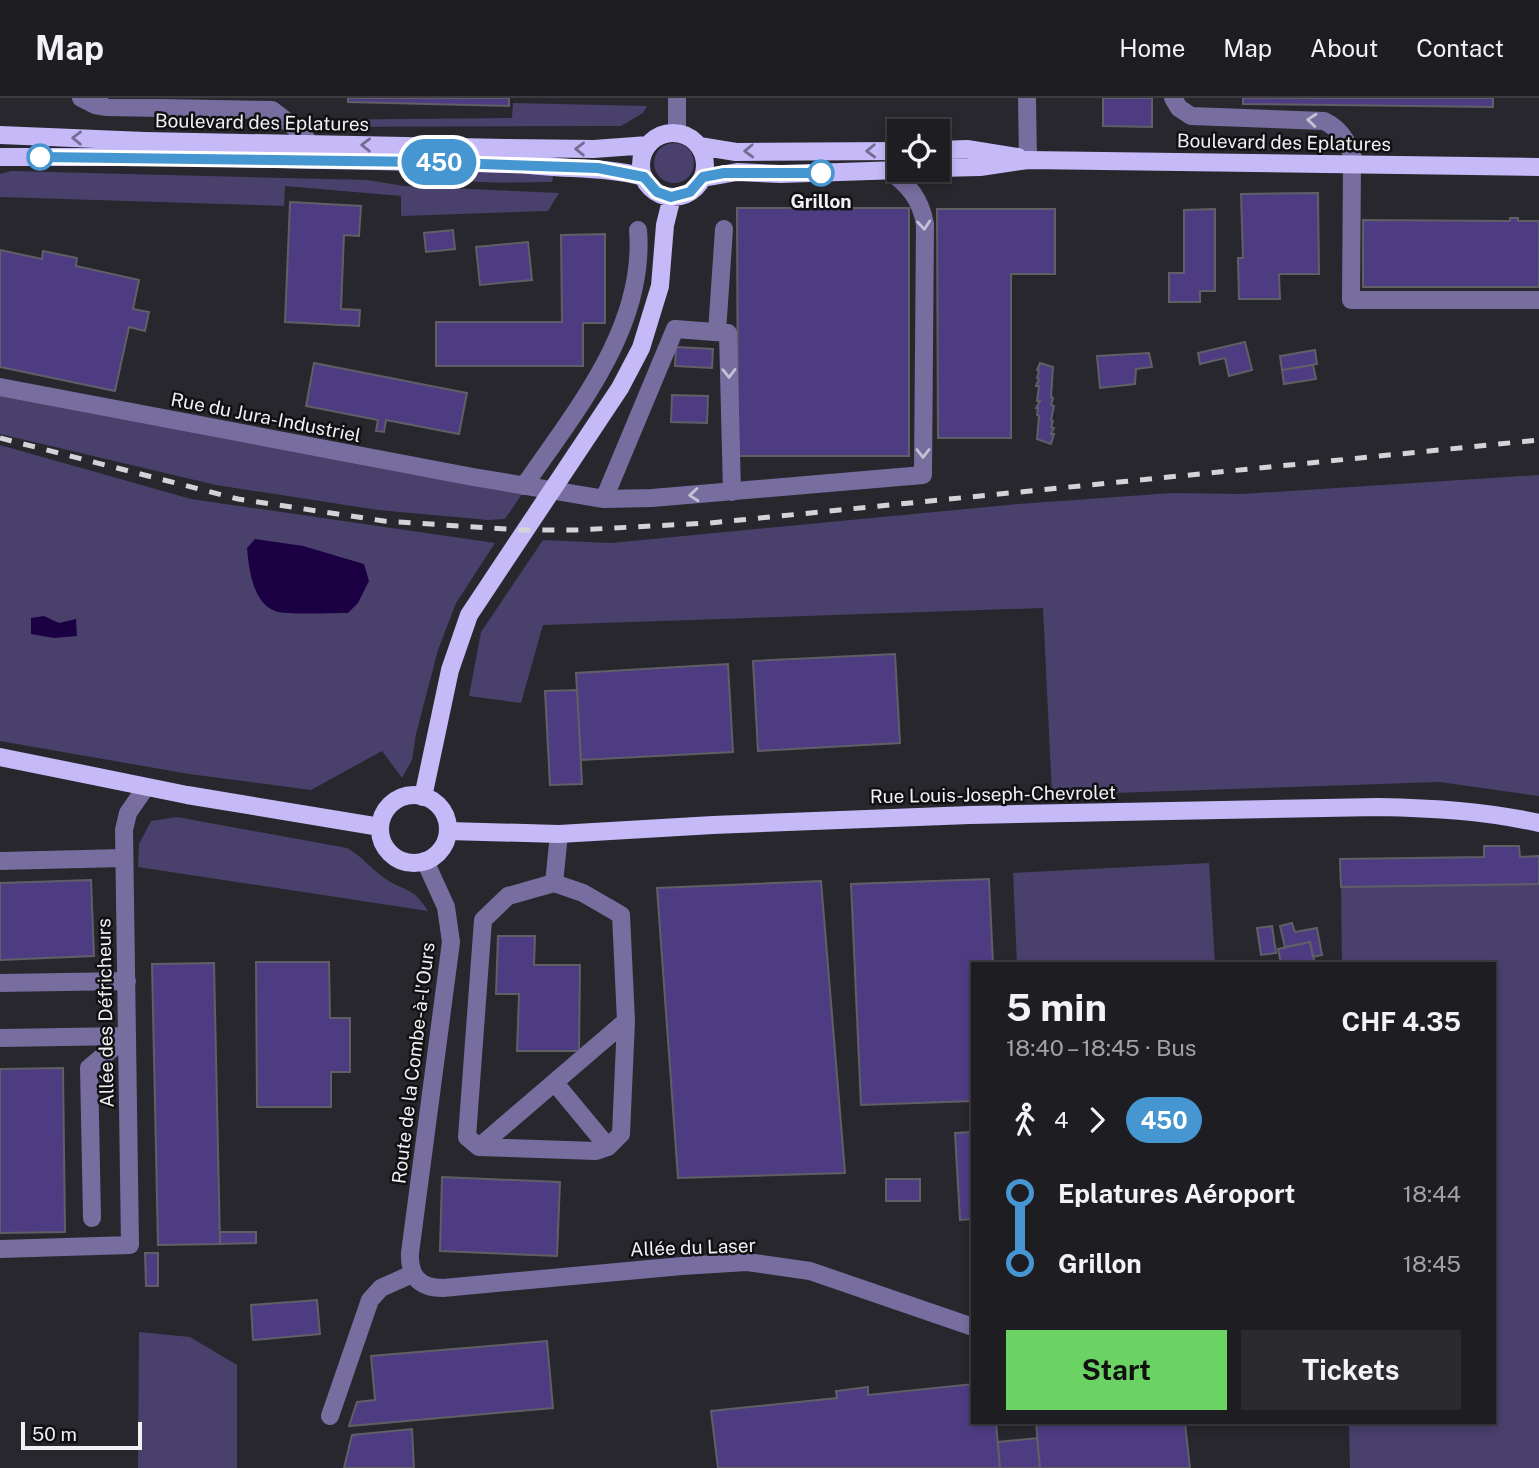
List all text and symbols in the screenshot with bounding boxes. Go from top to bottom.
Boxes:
text: Map [35,29,104,67]
text: Home [1119,34,1185,62]
text: Map [1223,34,1272,62]
text: About [1310,34,1378,62]
text: Contact [1416,34,1504,62]
street label: Boulevard des Eplatures [155,109,369,135]
one-way arrow [1306,113,1317,128]
map controls [887,119,950,182]
button: locate [887,119,950,182]
street label: Boulevard des Eplatures [1177,129,1391,155]
one-way arrow [71,130,81,146]
one-way arrow [360,137,370,153]
line badge: 450 [399,139,479,185]
one-way arrow [575,141,585,157]
unlabelled marker [27,144,53,170]
one-way arrow [744,144,755,159]
one-way arrow [866,144,877,159]
text: 450 [415,148,463,176]
marker: Grillon [808,160,834,186]
place label: Grillon [790,190,852,212]
one-way arrow [916,220,931,231]
one-way arrow [721,368,737,379]
street label: Rue du Jura-Industriel [169,388,363,446]
one-way arrow [915,448,931,458]
one-way arrow [688,487,699,502]
street label: Rue Louis-Joseph-Chevrolet [870,781,1116,807]
street label: Allée des Défricheurs [92,918,118,1108]
street label: Route de la Combe-à-l'Ours [387,941,439,1185]
text: 5 min [1006,985,1107,1030]
text: CHF 4.35 [1342,1006,1461,1037]
text: 18:40 – 18:45 · Bus [1006,1034,1196,1061]
icon: walk [1006,1101,1044,1139]
icon: forward [1078,1101,1116,1139]
text: 4 [1054,1106,1068,1133]
text: 450 [1140,1106,1188,1134]
text: Eplatures Aéroport [1058,1178,1295,1209]
text: 18:44 [1403,1180,1461,1207]
street label: Allée du Laser [630,1234,756,1260]
text: Grillon [1058,1248,1142,1279]
text: 18:45 [1403,1250,1461,1277]
button: Start [1006,1330,1227,1410]
button: Tickets [1241,1330,1461,1410]
scale bar [21,1419,142,1451]
text: 50 m [32,1423,77,1445]

